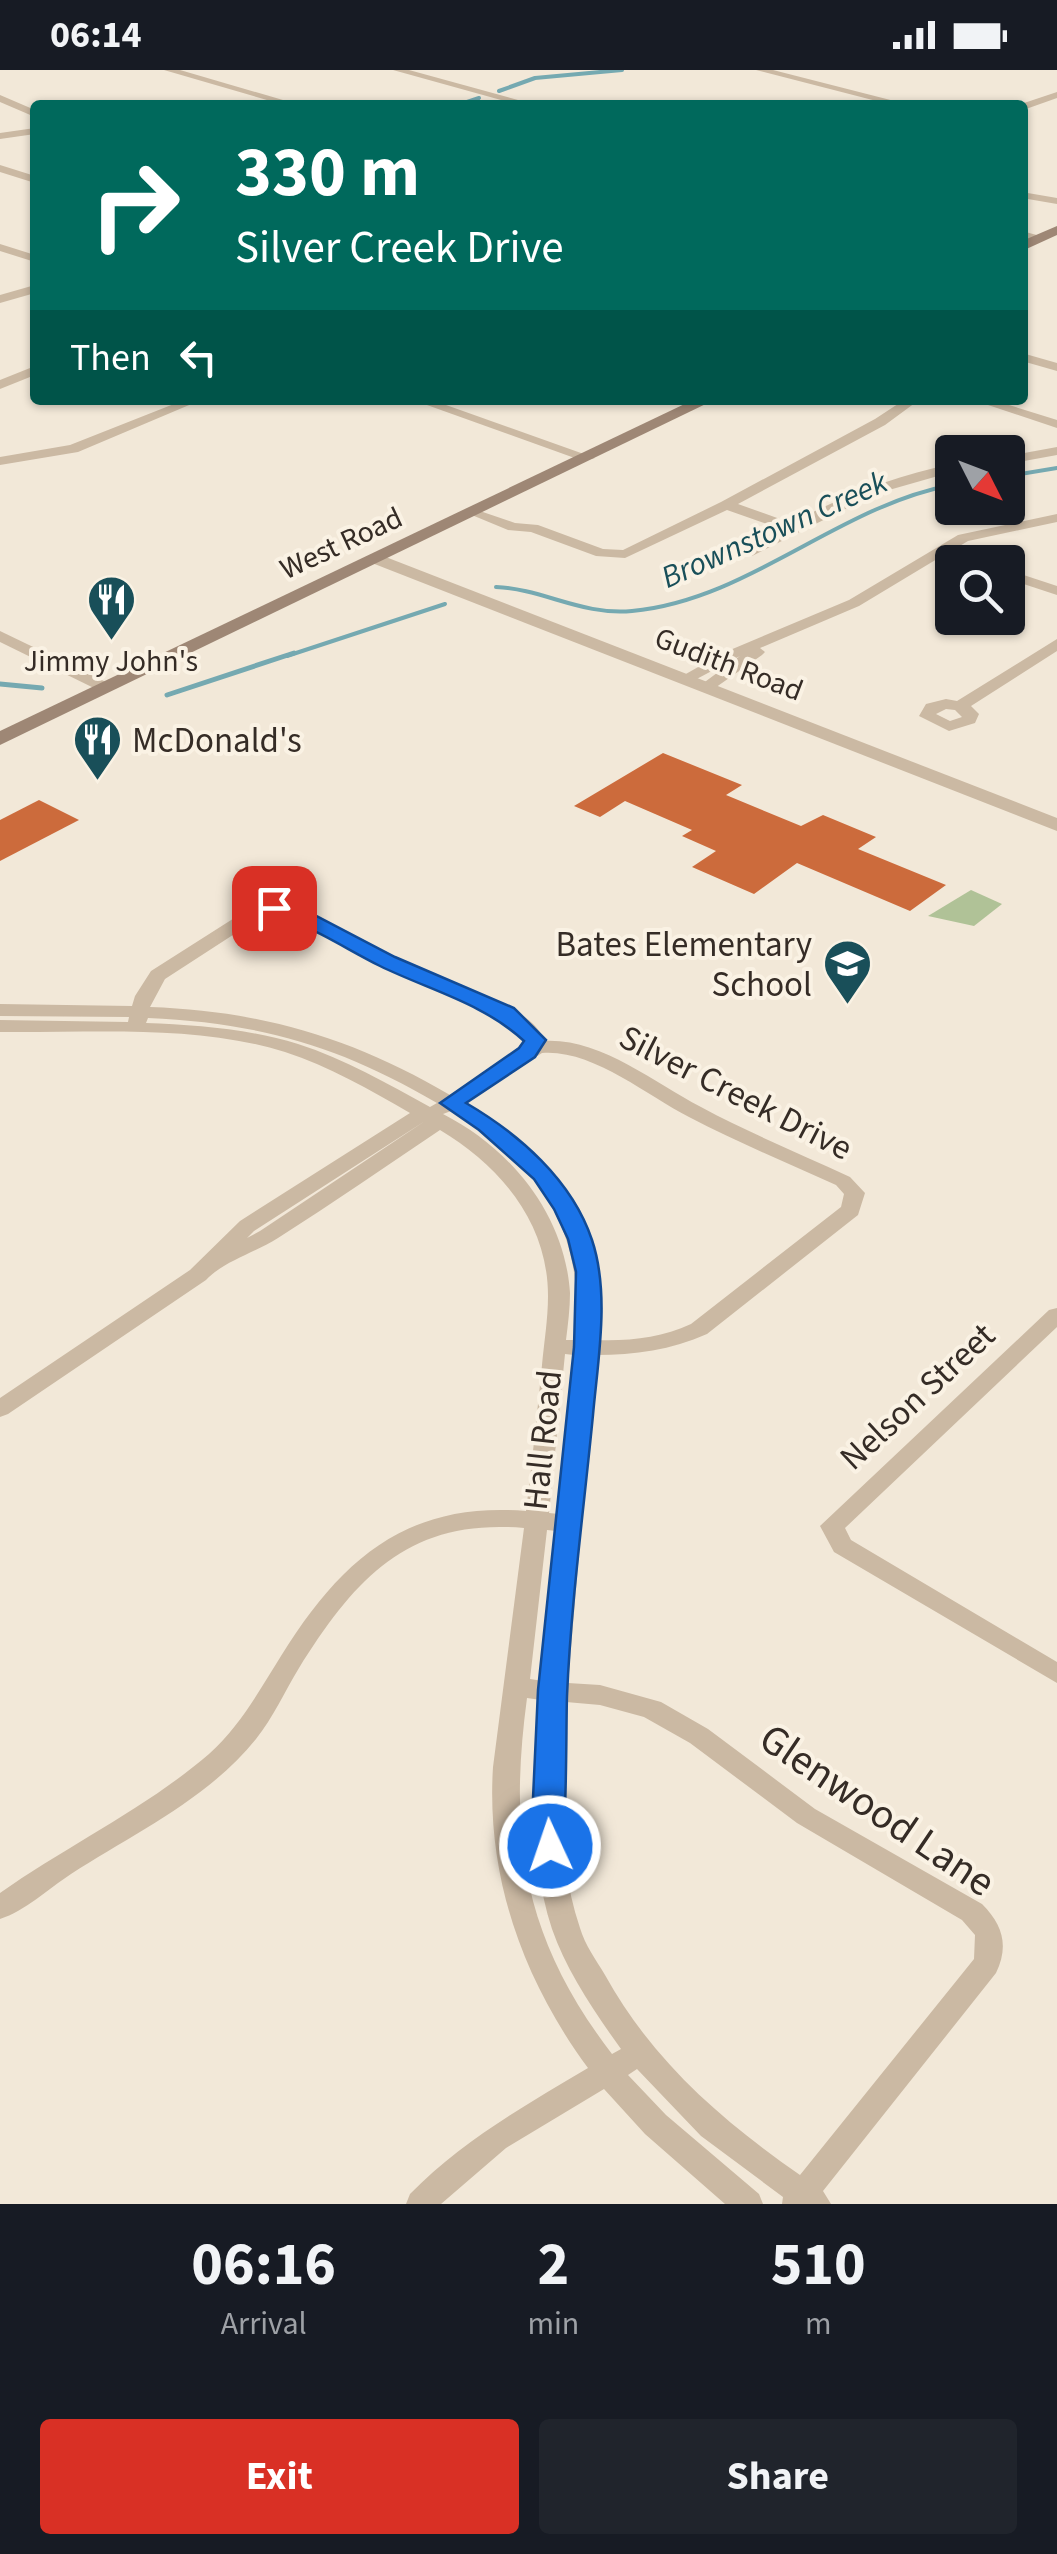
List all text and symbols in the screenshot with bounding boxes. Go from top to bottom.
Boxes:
text: 06:14 [50,8,142,62]
text: 330 m [235,123,420,223]
icon: right [70,140,200,270]
text: Silver Creek Drive [235,216,564,280]
icon: left [171,330,226,385]
text: Then [70,331,151,385]
north arrow [935,435,1025,525]
map controls [935,435,1025,635]
water label: Brownstown Creek [654,459,896,600]
street label: West Road [273,496,410,591]
button: search [935,545,1025,635]
restaurant icon: Jimmy John's [85,574,137,642]
street label: Gudith Road [648,616,809,712]
place label: Jimmy John's [24,640,198,683]
restaurant icon: McDonald's [71,714,123,782]
place label: McDonald's [132,716,302,766]
pin [232,866,317,951]
icon: arrive [247,881,302,936]
place label: Bates Elementary School [556,920,812,1010]
school or university icon: Bates Elementary School [821,938,873,1006]
street label: Silver Creek Drive [610,1013,861,1173]
street label: Nelson Street [829,1311,1007,1482]
street label: Hall Road [511,1368,575,1513]
street label: Glenwood Lane [747,1709,1007,1912]
position arrow [498,1794,602,1898]
text: 06:16 [191,2223,336,2308]
text: 2 [538,2223,569,2308]
text: 510 [771,2223,866,2308]
text: Arrival [221,2301,307,2347]
text: min [527,2301,579,2347]
text: m [805,2301,831,2347]
button: Exit [40,2419,519,2534]
button: Share [539,2419,1017,2534]

